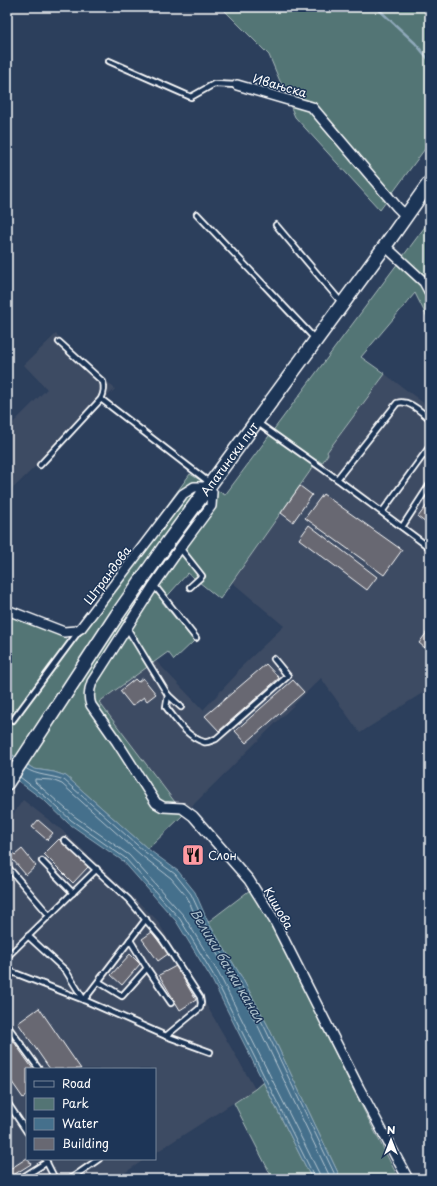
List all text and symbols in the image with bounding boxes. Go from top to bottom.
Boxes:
street label: Ивањска [251,69,310,101]
street label: Апатински пут [196,418,262,499]
street label: Штрандова [79,541,135,608]
restaurant icon: Слон [180,842,206,868]
place label: Слон [208,846,237,864]
street label: Кишова [260,884,299,933]
water label: Велики бачки канал [186,904,270,1026]
legend [26,1068,156,1160]
text: Road [62,1074,91,1092]
text: Park [62,1094,89,1112]
text: Water [62,1114,99,1132]
north arrow [371,1120,411,1160]
text: N [387,1121,396,1138]
text: Building [62,1134,109,1152]

